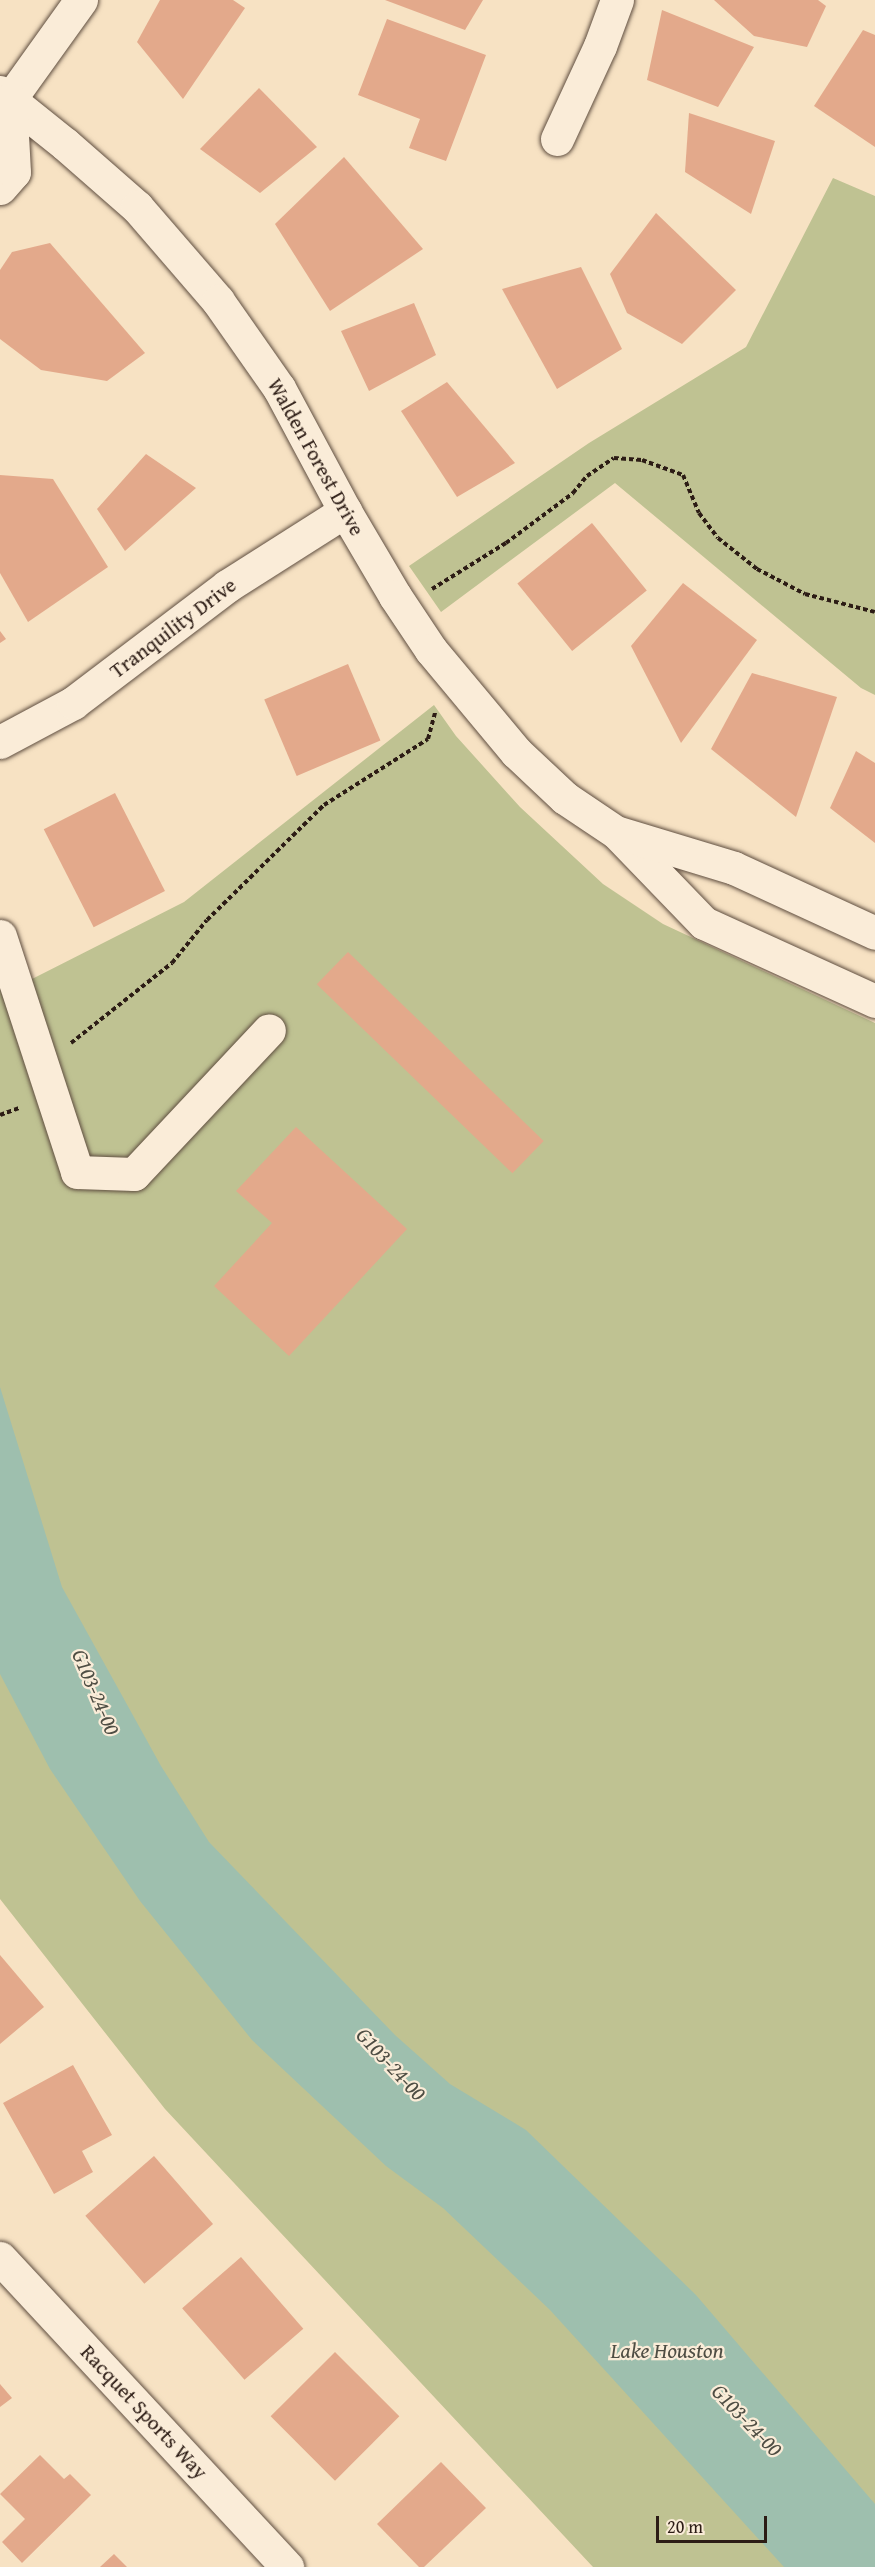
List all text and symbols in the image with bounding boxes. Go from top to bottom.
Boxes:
street label: Walden Forest Drive [262,374,370,540]
street label: Tranquility Drive [105,572,241,684]
water label: G103-24-00 [66,1645,126,1739]
water label: G103-24-00 [351,2022,431,2106]
water label: Lake Houston [610,2338,724,2364]
street label: Racquet Sports Way [75,2340,213,2484]
water label: G103-24-00 [706,2378,788,2462]
scale bar [659,2504,770,2542]
text: 20 m [667,2513,703,2540]

